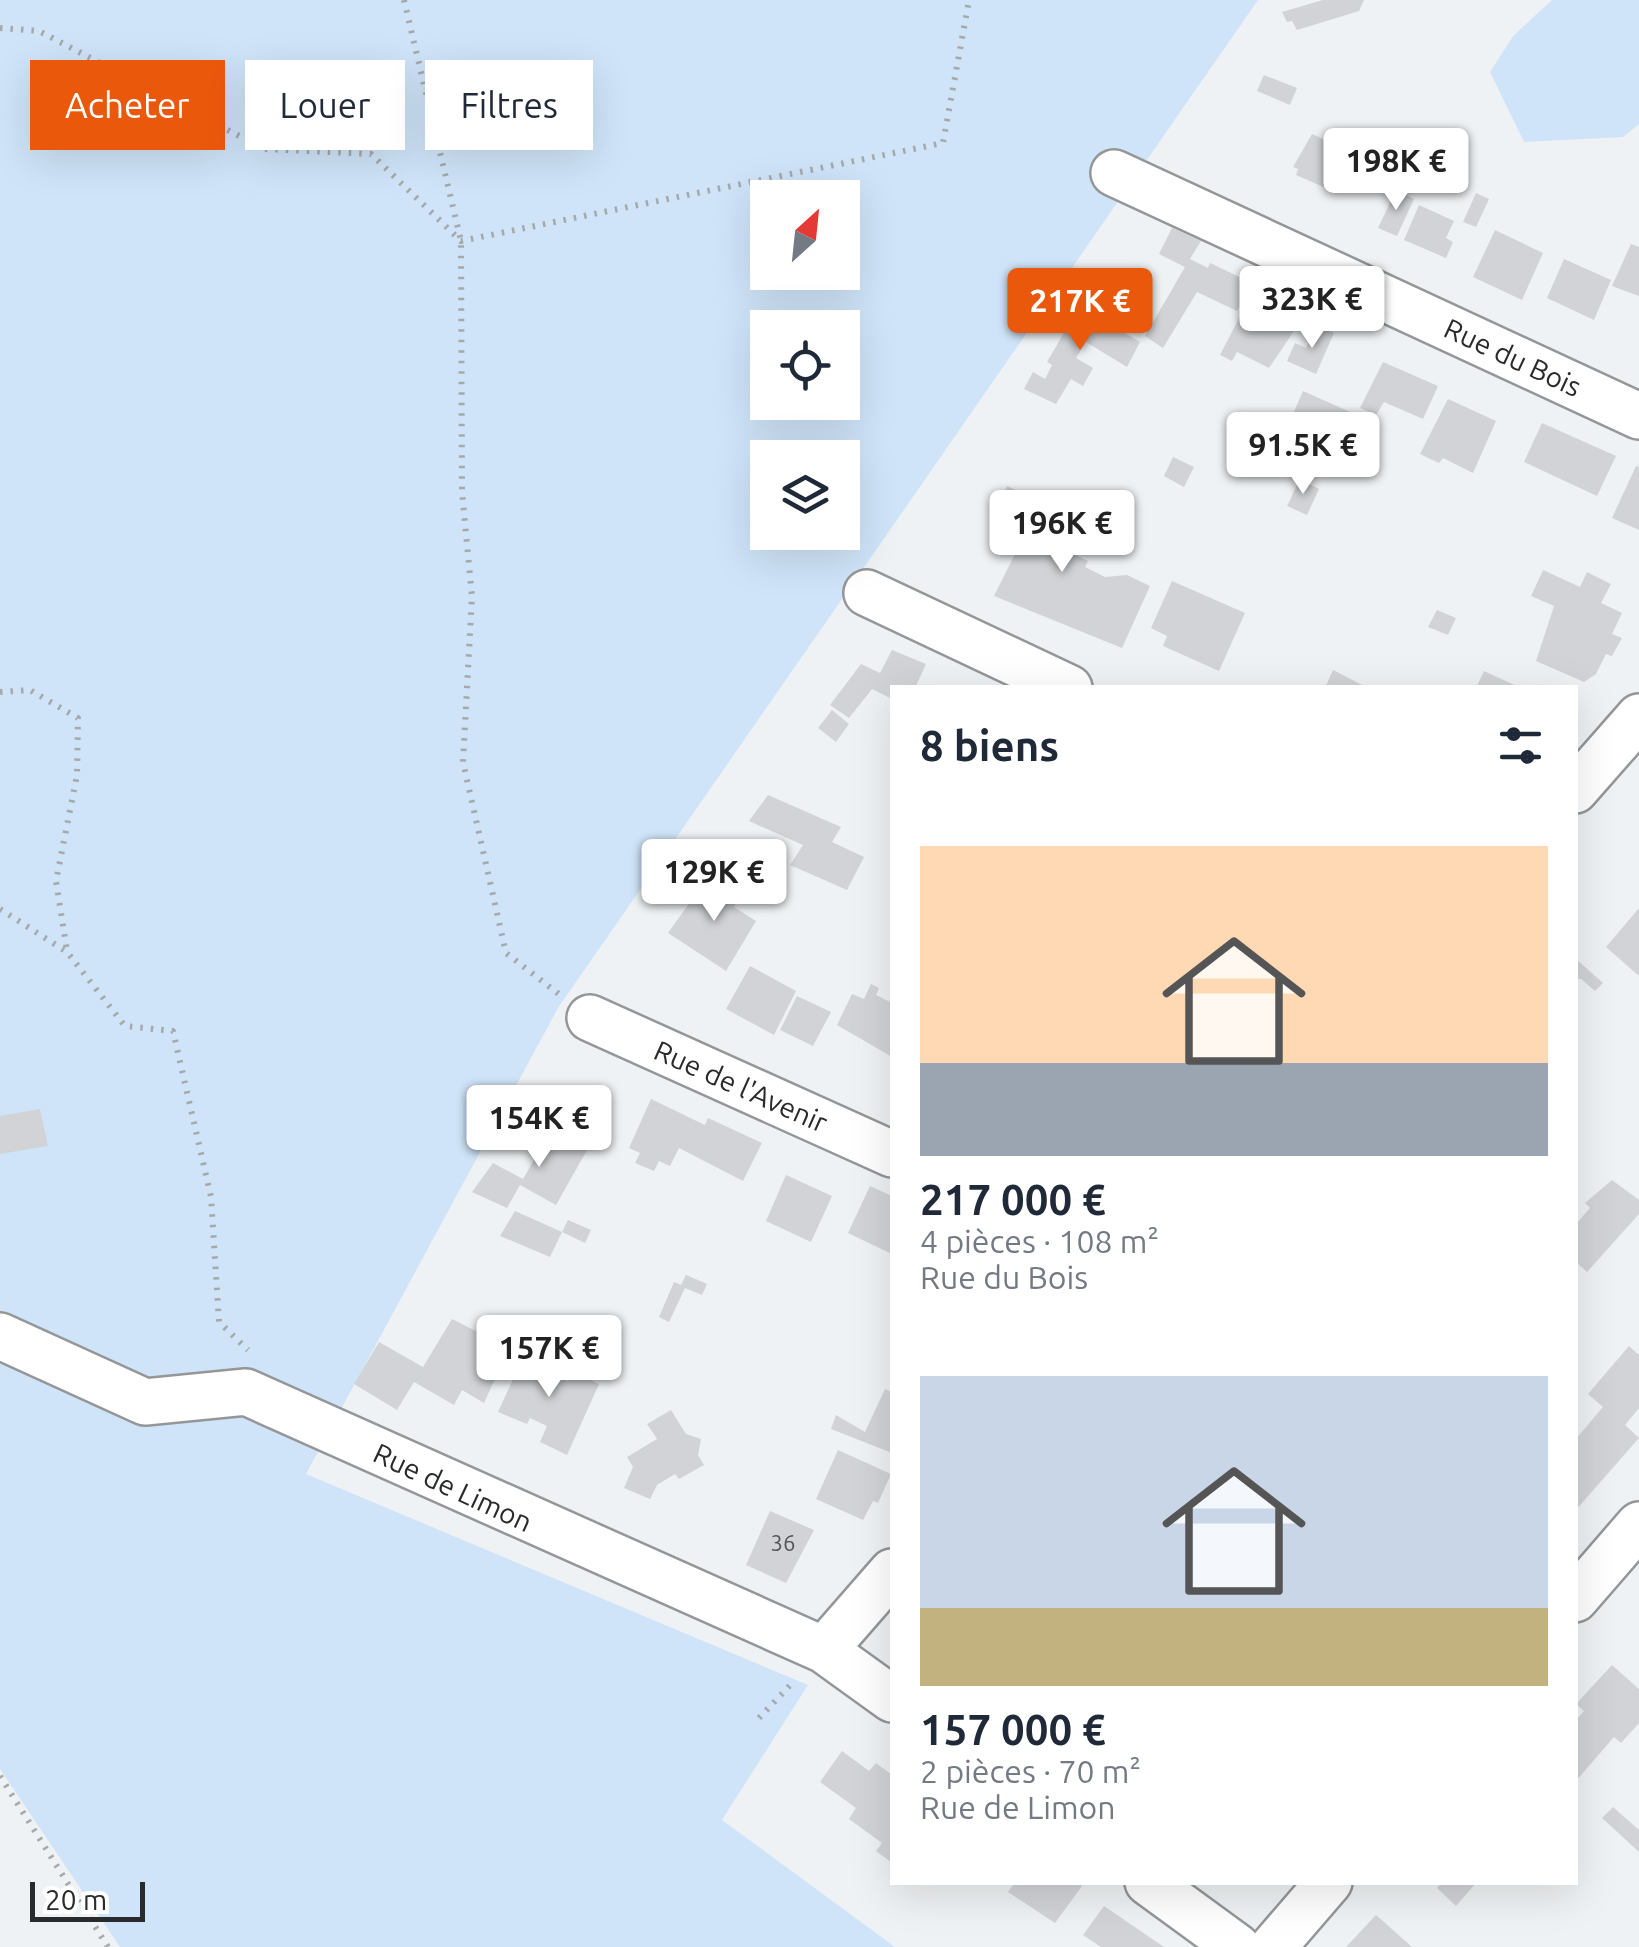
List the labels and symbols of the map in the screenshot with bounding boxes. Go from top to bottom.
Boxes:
pin: 198K € [1315,128,1477,213]
north arrow [750,180,860,290]
pin: 323K € [1231,266,1393,351]
pin: 217K € [999,268,1161,353]
street label: Rue du Bois [1440,312,1586,402]
pin: 91.5K € [1211,412,1395,497]
pin: 196K € [981,490,1143,575]
pin: 129K € [633,839,795,924]
street label: Rue de l'Avenir [650,1034,833,1138]
pin: 154K € [458,1085,620,1170]
pin: 157K € [468,1315,630,1400]
street label: Rue de Limon [369,1437,537,1537]
house number: 36 [771,1530,795,1555]
scale bar [30,1877,145,1922]

